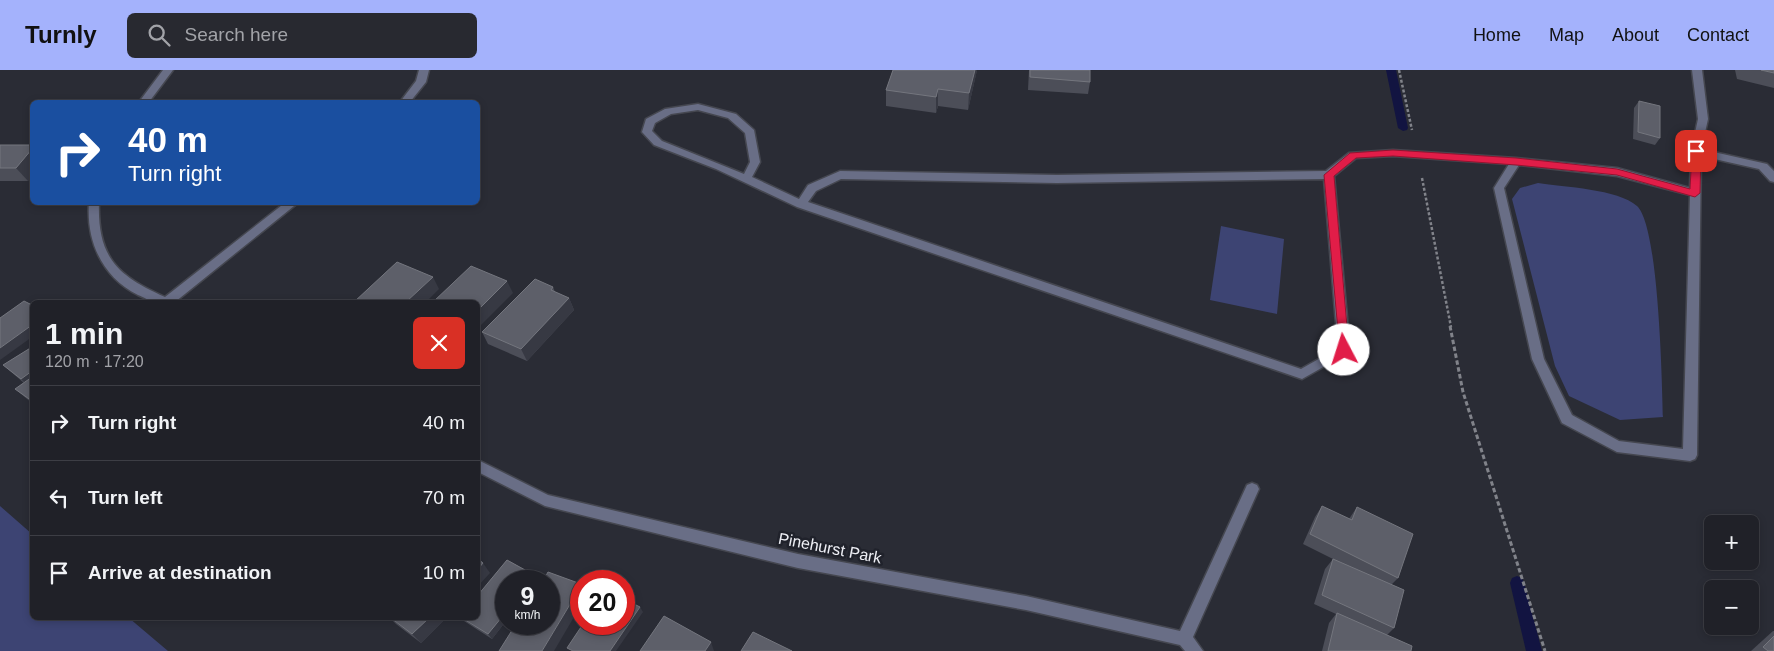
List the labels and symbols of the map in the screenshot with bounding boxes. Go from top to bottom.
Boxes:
pin [1675,130,1717,172]
position arrow [1317,323,1369,375]
street label: Pinehurst Park [777,530,884,567]
speed limit sign: 20 [570,570,635,635]

